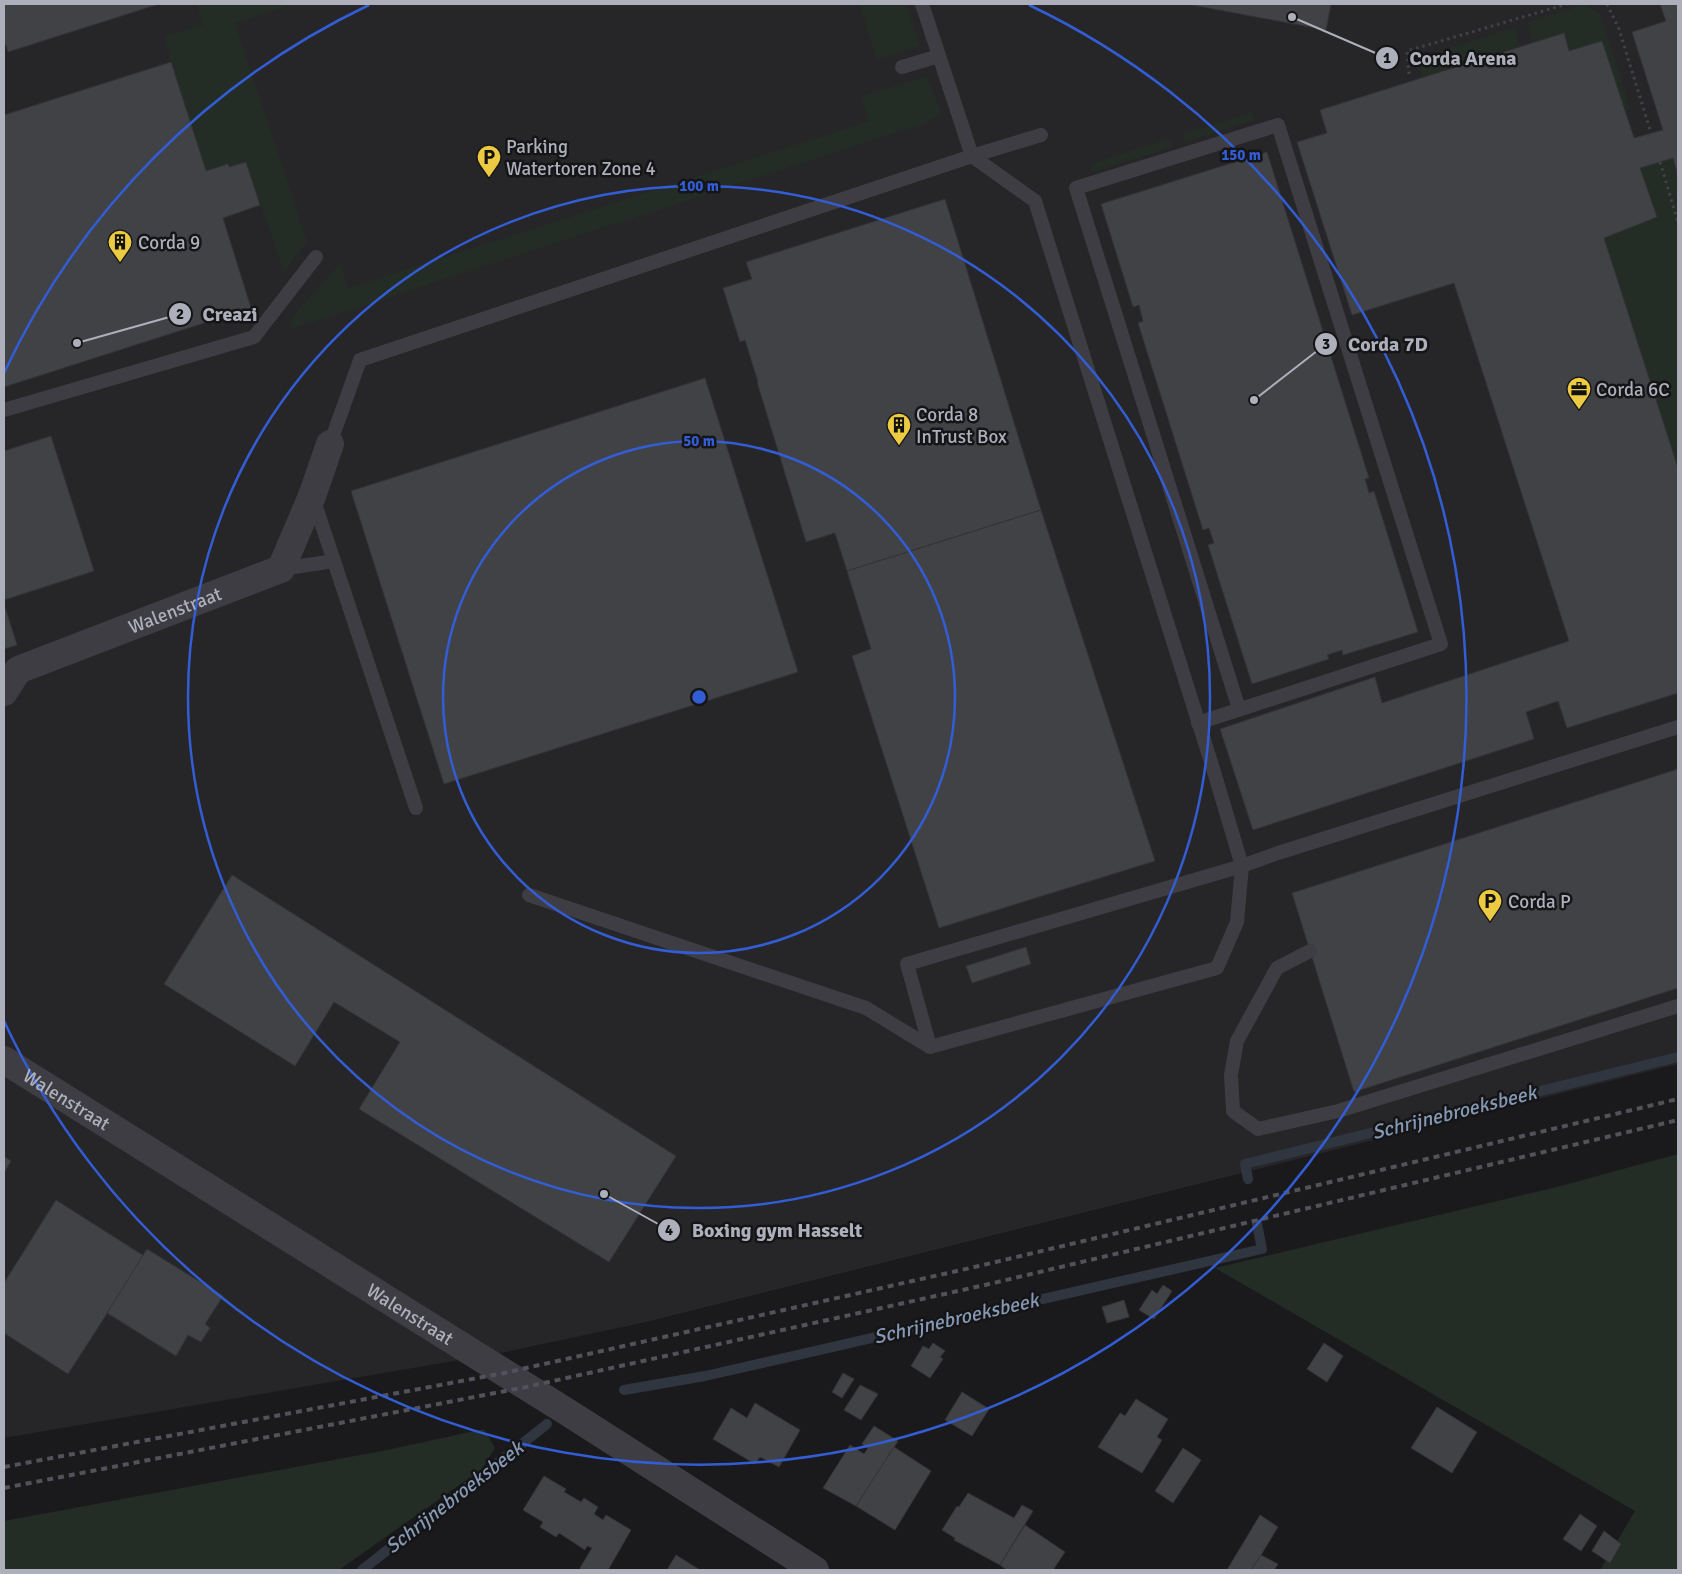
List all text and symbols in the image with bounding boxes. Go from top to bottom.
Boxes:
callout: Corda Arena [1375,40,1527,75]
text: Corda Arena [1409,46,1517,71]
text: 1 [1383,49,1391,67]
place label: Parking Watertoren Zone 4 [506,135,656,181]
parking icon: Parking Watertoren Zone 4 [476,144,502,178]
text: 150 m [1221,146,1261,164]
text: 100 m [679,177,719,195]
building icon: Corda 9 [107,229,133,263]
place label: Corda 9 [138,231,200,255]
callout: Creazi [167,296,267,331]
text: Creazi [202,302,258,327]
text: 2 [176,305,184,323]
callout: Corda 7D [1314,327,1438,362]
text: Corda 7D [1348,332,1428,357]
text: 3 [1322,335,1330,353]
office icon: Corda 6C [1566,376,1592,410]
place label: Corda 6C [1596,378,1670,402]
place label: Corda 8 InTrust Box [916,403,1007,449]
building icon: Corda 8 InTrust Box [886,412,912,446]
text: 50 m [683,432,715,450]
street label: Walenstraat [125,582,225,639]
centre of rings [690,688,708,706]
parking icon: Corda P [1477,888,1503,922]
place label: Corda P [1508,890,1571,914]
street label: Walenstraat [18,1064,114,1136]
water label: Schrijnebroeksbeek [1369,1080,1541,1145]
callout: Boxing gym Hasselt [657,1212,872,1247]
text: Boxing gym Hasselt [692,1218,863,1243]
text: 4 [665,1221,673,1239]
street label: Walenstraat [362,1279,458,1351]
water label: Schrijnebroeksbeek [871,1287,1043,1350]
water label: Schrijnebroeksbeek [380,1435,530,1559]

